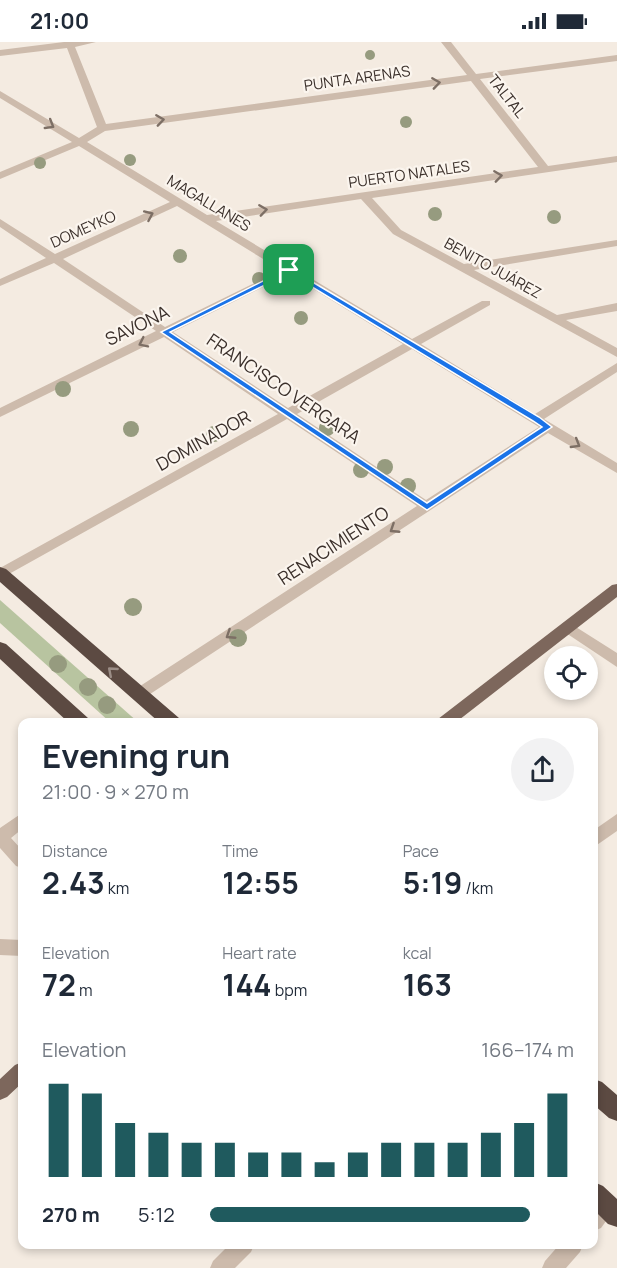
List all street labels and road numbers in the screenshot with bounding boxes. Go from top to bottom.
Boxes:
street label: PUNTA ARENAS [302,60,412,96]
street label: TALTAL [483,70,531,122]
street label: PUERTO NATALES [347,155,471,193]
street label: MAGALLANES [163,170,255,236]
street label: DOMEYKO [47,205,119,253]
street label: BENITO JUÁREZ [441,233,545,303]
street label: SAVONA [101,299,174,351]
street label: FRANCISCO VERGARA [202,328,366,449]
street label: DOMINADOR [151,404,255,476]
street label: RENACIMIENTO [273,500,393,590]

